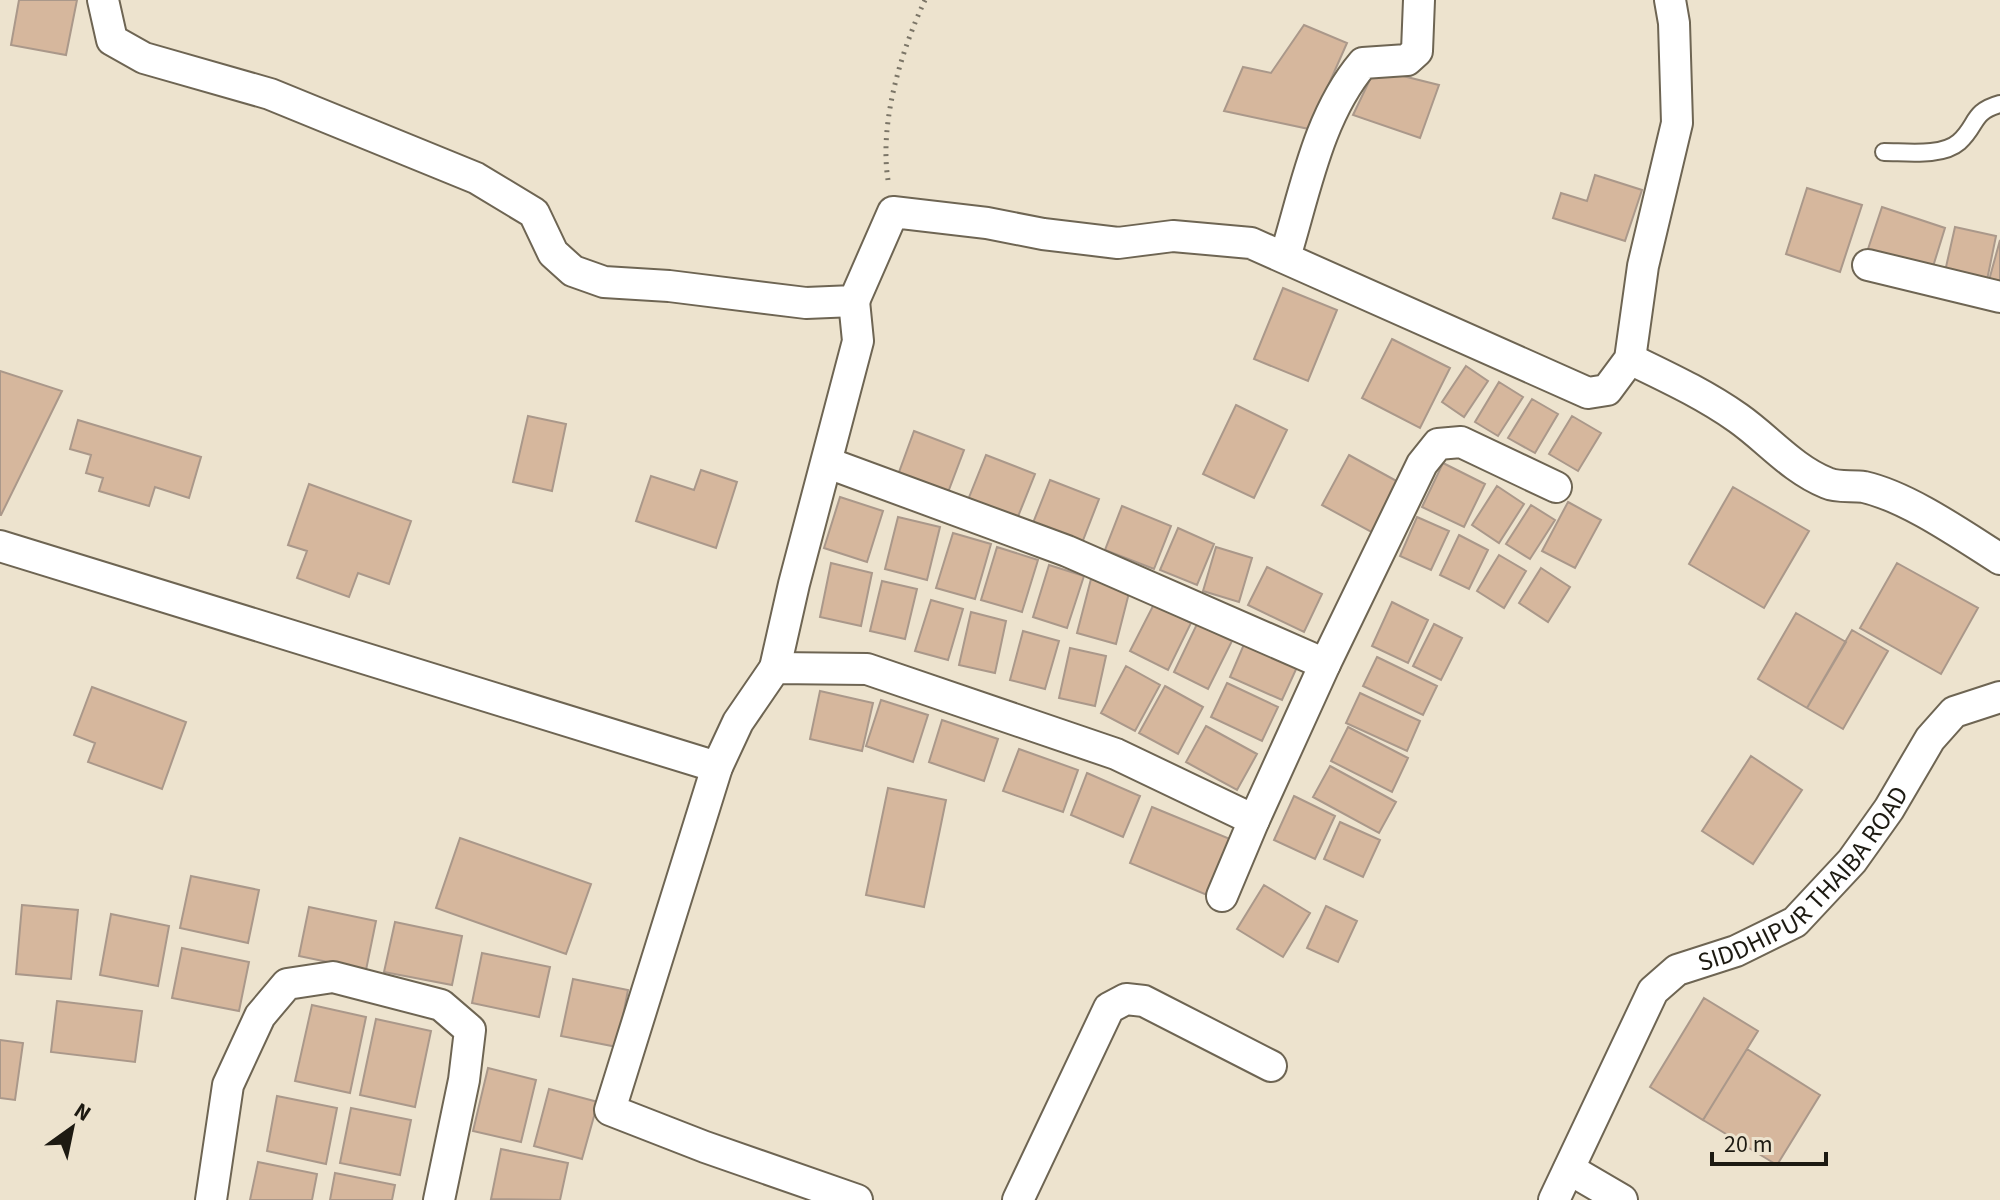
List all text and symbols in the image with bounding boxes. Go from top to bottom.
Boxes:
street label: SIDDHIPUR THAIBA ROAD [1693,779,1917,981]
north arrow [32,1088,112,1168]
text: N [67,1095,97,1129]
scale bar [1712,1116,1826,1166]
text: 20 m [1724,1127,1773,1162]

